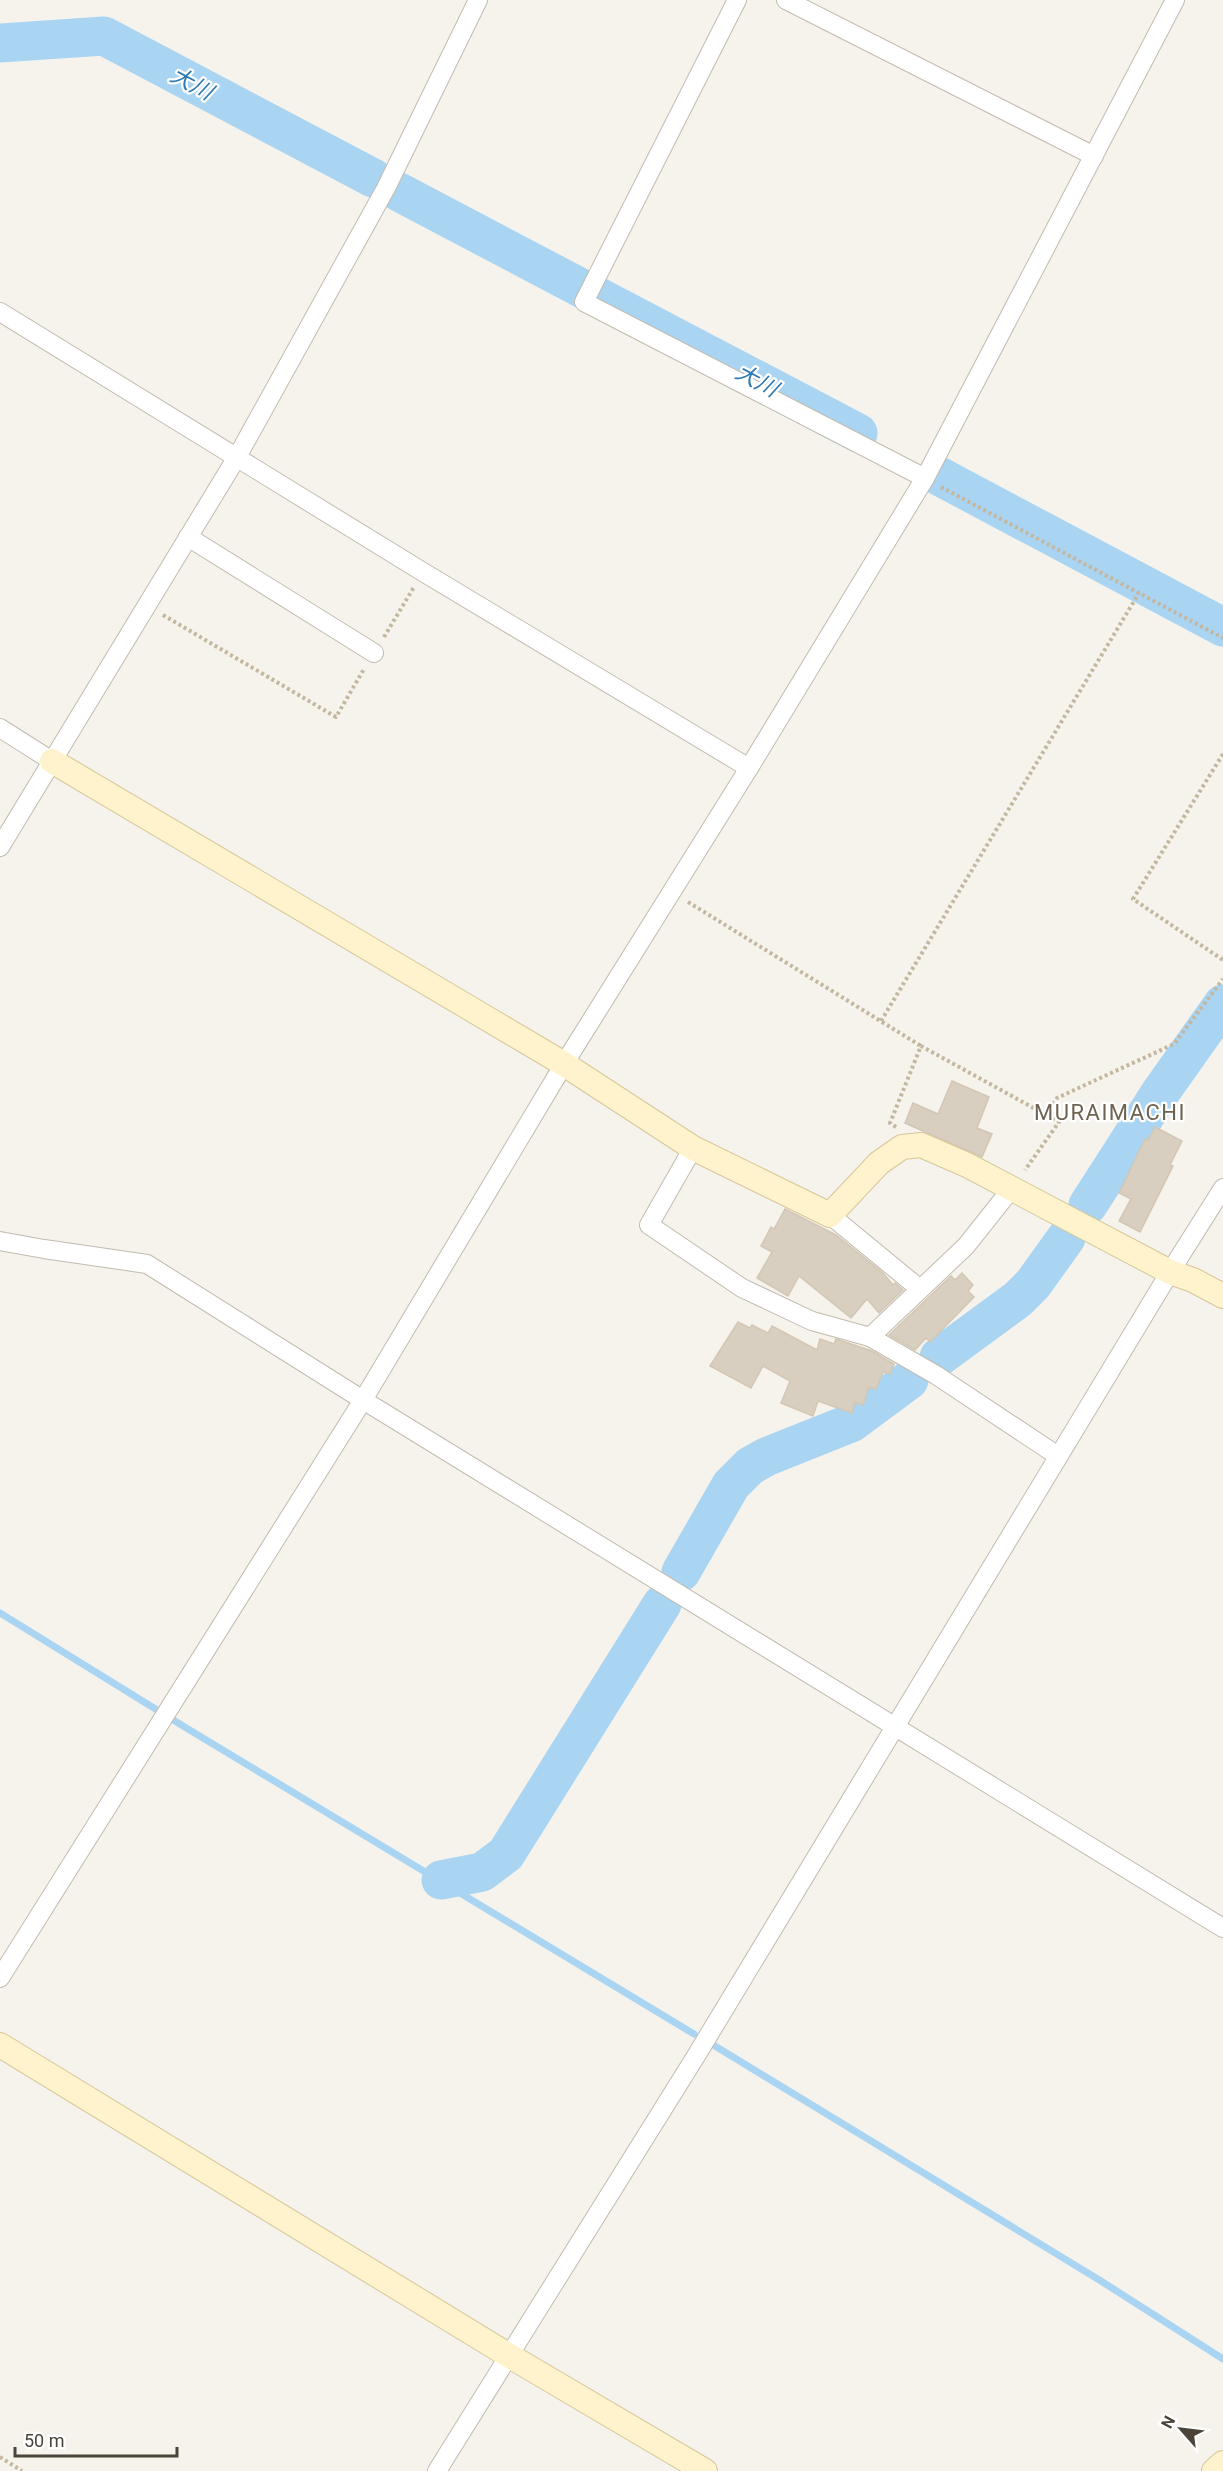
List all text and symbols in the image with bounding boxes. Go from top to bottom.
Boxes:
water label: 大川 [166,62,219,106]
water label: 大川 [731,359,784,403]
district label: MURAIMACHI [1034,1100,1186,1125]
north arrow [1151,2399,1211,2459]
text: N [1157,2413,1179,2432]
scale bar [15,2420,177,2458]
text: 50 m [24,2430,64,2451]

